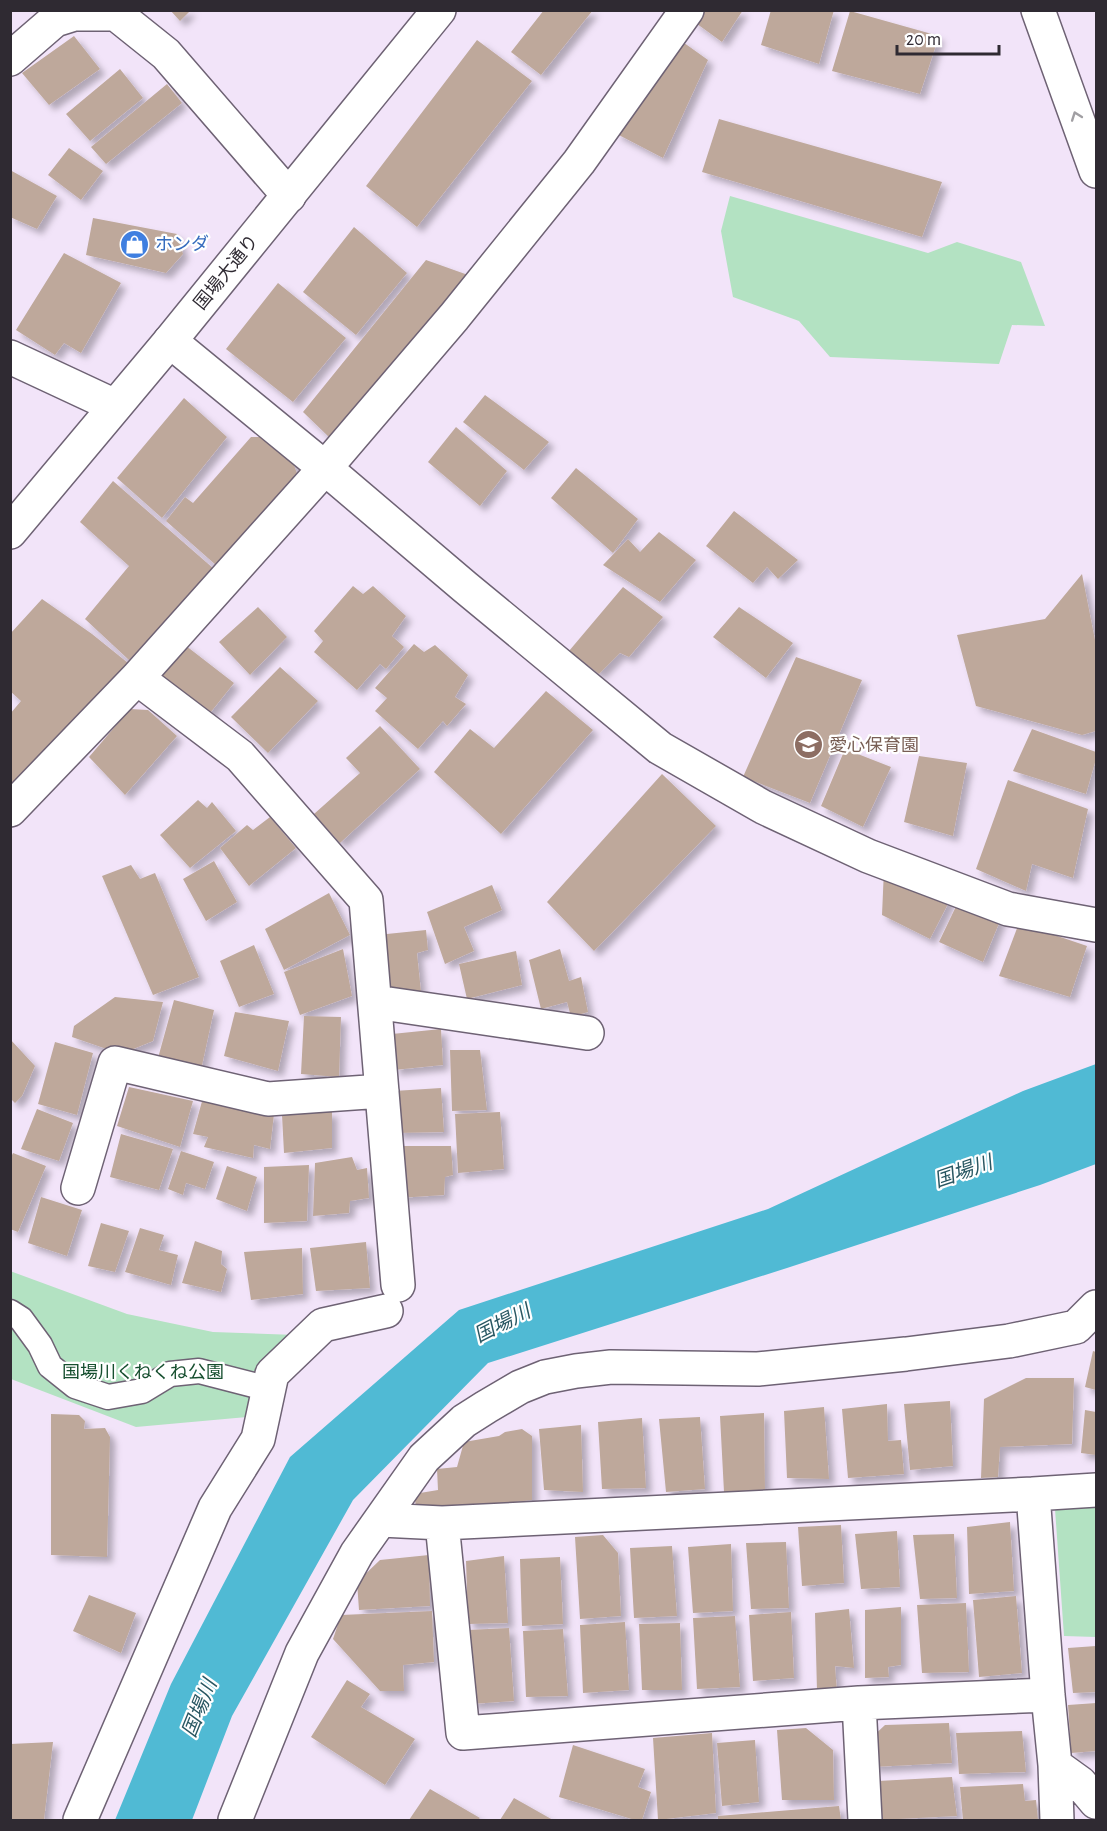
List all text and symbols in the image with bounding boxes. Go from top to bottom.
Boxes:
scale bar [897,18,999,56]
text: 20 m [906,31,941,49]
one-way arrow [1071,111,1084,122]
shop icon: ホンダ [118,228,150,260]
street label: 国場大通り [191,231,262,313]
place label: ホンダ [155,234,209,254]
school or university icon: 愛心保育園 [792,729,824,761]
place label: 愛心保育園 [829,735,919,755]
water label: 国場川 [931,1151,997,1191]
water label: 国場川 [471,1300,536,1346]
park label: 国場川くねくね公園 [62,1363,224,1382]
water label: 国場川 [178,1675,221,1740]

